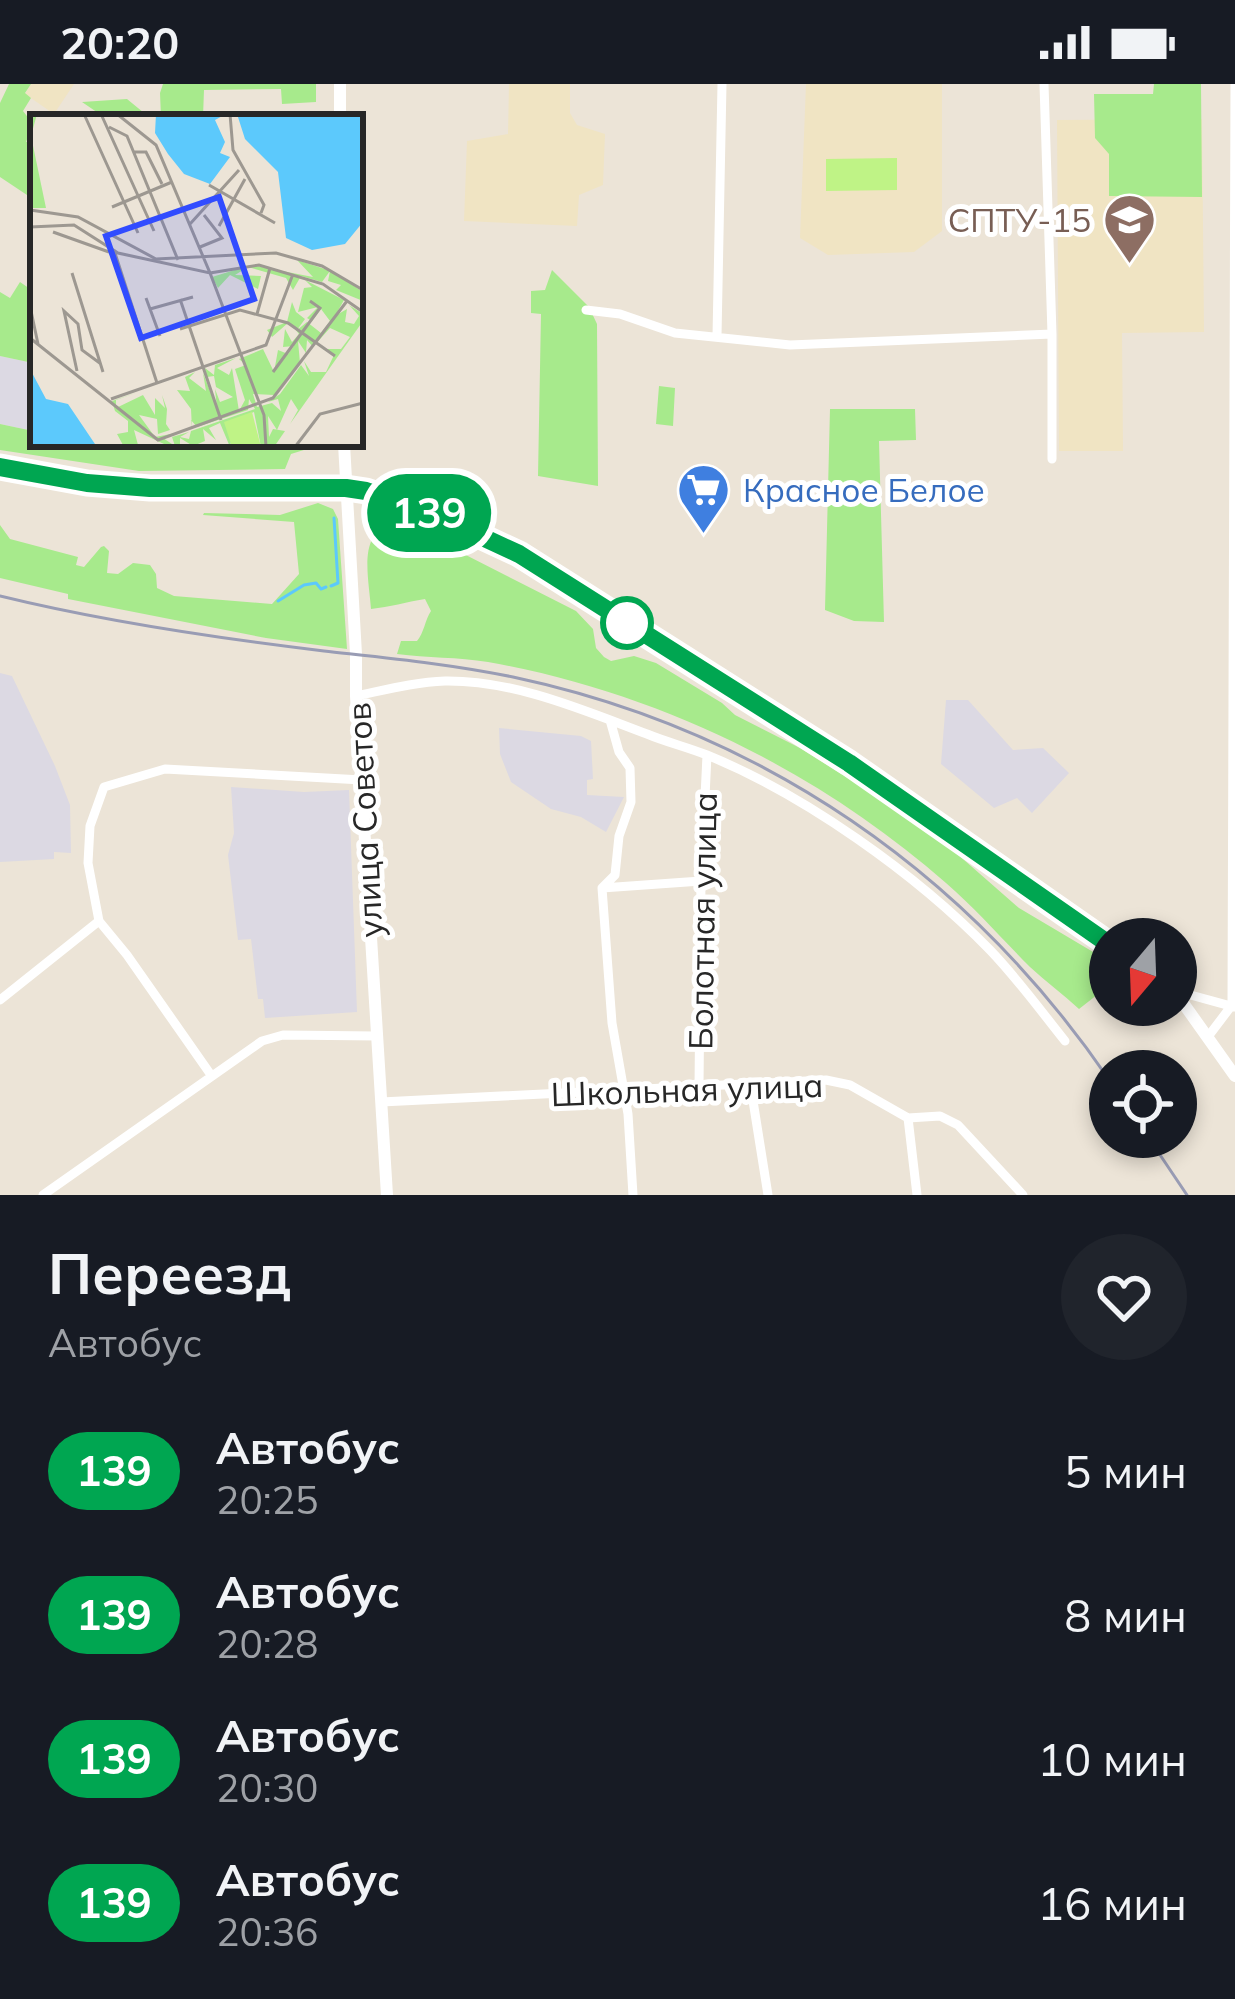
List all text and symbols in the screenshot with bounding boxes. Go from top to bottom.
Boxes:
text: 20:20 [60,14,179,70]
inset map [30,114,363,447]
school or university icon: СПТУ-15 [1102,191,1158,265]
place label: СПТУ-15 [948,199,1091,240]
supermarket icon: Красное Белое [676,461,732,535]
place label: Красное Белое [743,469,985,510]
line badge: 139 [360,474,498,552]
text: 139 [391,486,467,539]
unlabelled marker [602,598,652,648]
street label: улица Советов [337,701,391,939]
street label: Болотная улица [679,792,725,1050]
north arrow [1089,918,1197,1026]
map controls [1089,918,1197,1158]
button: locate [1089,1050,1197,1158]
street label: Школьная улица [550,1064,824,1114]
button: heart [1061,1234,1187,1360]
text: Переезд [48,1237,291,1308]
text: Автобус [48,1318,202,1367]
text: Автобус [216,1419,400,1475]
text: 5 мин [1064,1443,1187,1499]
text: 139 [76,1444,152,1497]
text: 20:25 [216,1475,319,1524]
text: Автобус [216,1563,400,1619]
text: 8 мин [1064,1587,1187,1643]
text: 139 [76,1588,152,1641]
text: 20:28 [216,1619,319,1668]
text: Автобус [216,1707,400,1763]
text: 10 мин [1037,1731,1187,1787]
text: 139 [76,1732,152,1785]
text: 20:30 [216,1763,319,1812]
text: Автобус [216,1851,400,1907]
text: 16 мин [1037,1875,1187,1931]
text: 139 [76,1876,152,1929]
text: 20:36 [216,1907,319,1956]

